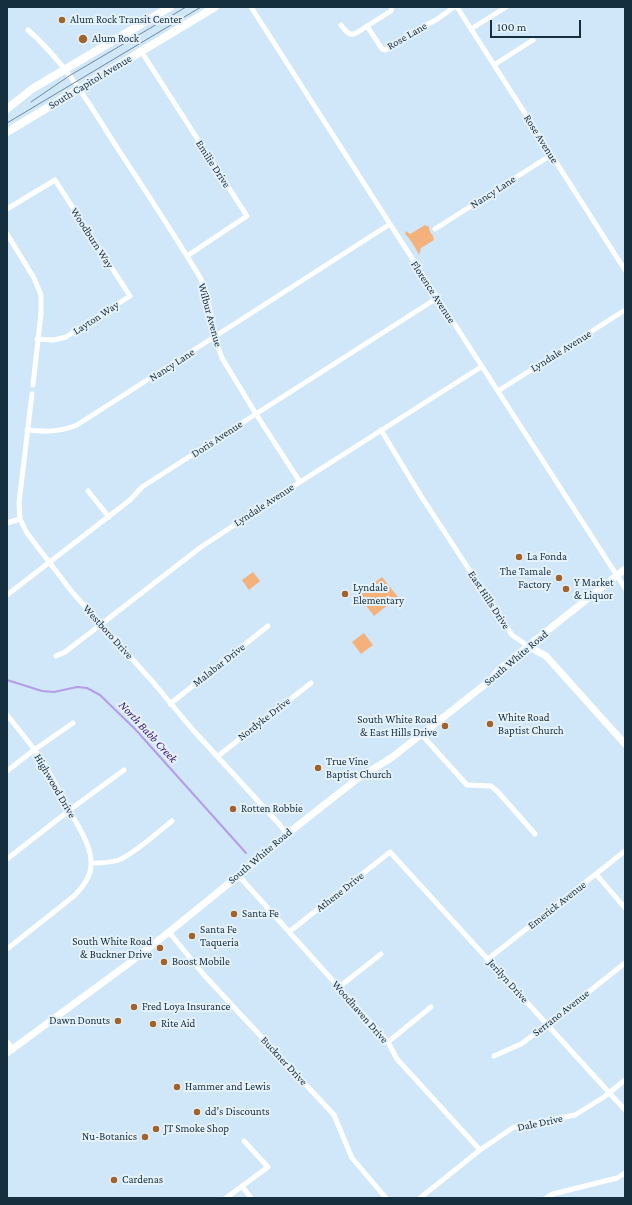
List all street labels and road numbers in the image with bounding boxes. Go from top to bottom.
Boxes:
street label: Rose Lane [385,19,429,53]
street label: South Capitol Avenue [46,52,134,112]
street label: Rose Avenue [521,112,561,166]
street label: Emilie Drive [193,138,233,190]
street label: Nancy Lane [468,173,518,211]
street label: Woodburn Way [68,205,116,271]
street label: Florence Avenue [408,258,458,326]
street label: Wilbur Avenue [195,282,225,348]
street label: Layton Way [70,298,122,338]
street label: Lyndale Avenue [528,327,594,375]
street label: Nancy Lane [147,346,197,384]
street label: Doris Avenue [189,418,245,460]
street label: Lyndale Avenue [231,481,297,529]
street label: East Hills Drive [465,568,513,632]
street label: Westboro Drive [80,602,136,662]
street label: South White Road [481,627,551,689]
street label: Malabar Drive [190,640,248,690]
street label: Nordyke Drive [235,694,293,744]
street label: Highwood Drive [31,752,79,820]
street label: South White Road [225,825,295,887]
street label: Athene Drive [313,869,367,915]
street label: Emerick Avenue [525,878,589,932]
street label: Jerilyn Drive [485,956,531,1006]
street label: Woodhaven Drive [329,978,391,1046]
street label: Serrano Avenue [530,987,592,1039]
street label: Buckner Drive [258,1034,310,1088]
street label: Dale Drive [516,1112,564,1134]

